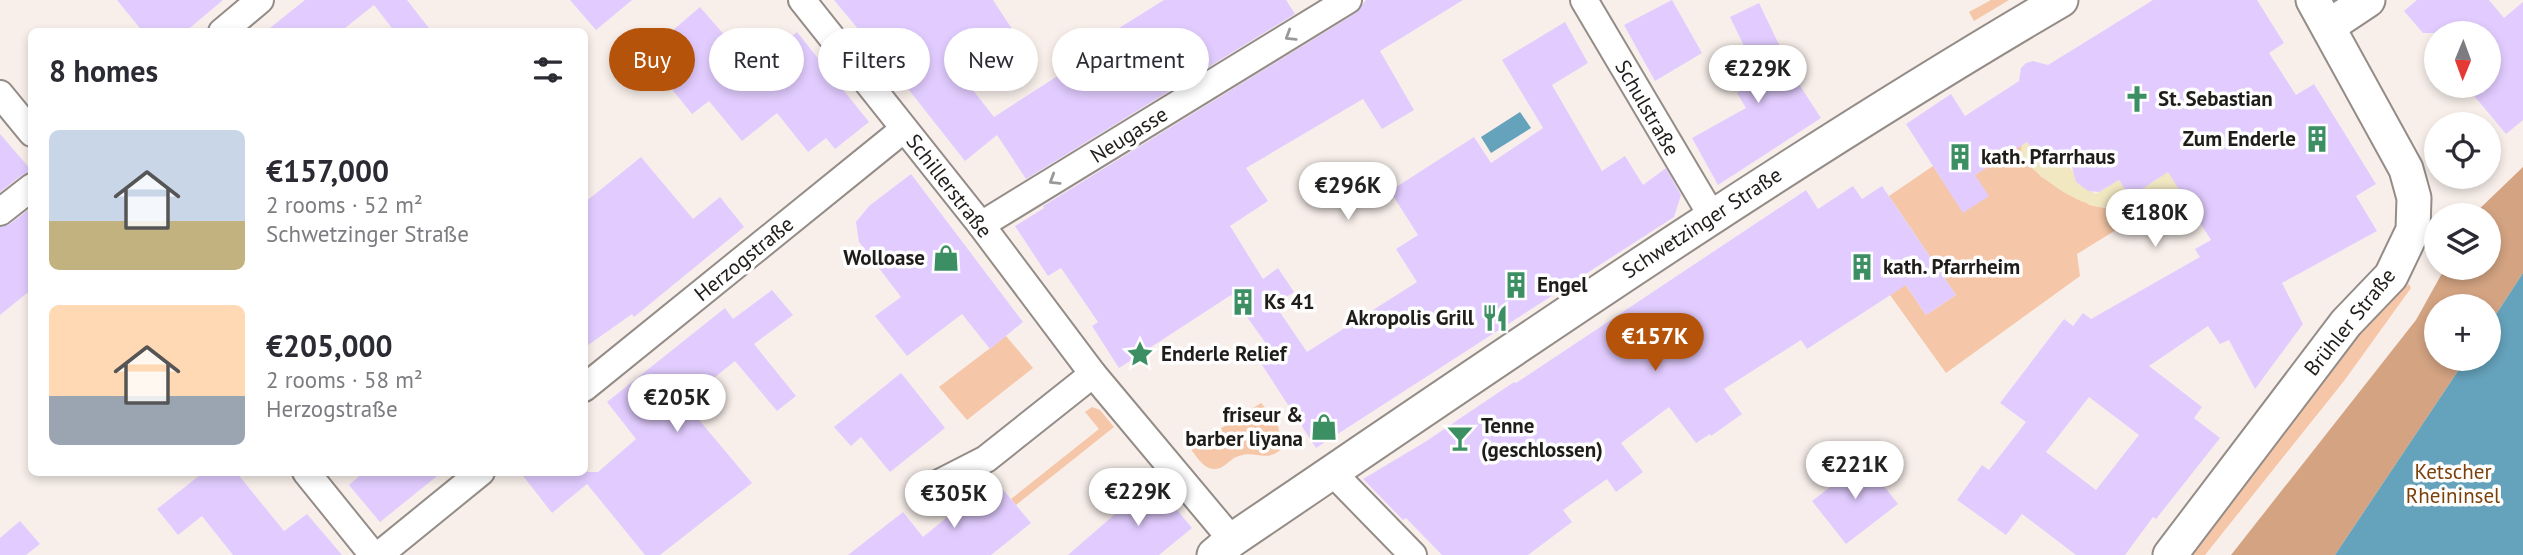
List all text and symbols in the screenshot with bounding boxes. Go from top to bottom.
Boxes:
north arrow [2424,21,2501,98]
map controls [2424,21,2501,371]
one-way arrow [1284,27,1297,40]
chip: Buy [609,28,695,91]
chip: Rent [709,28,804,91]
chip: Filters [818,28,930,91]
chip: New [944,28,1038,91]
chip: Apartment [1052,28,1209,91]
pin: €229K [1709,46,1807,105]
text: 8 homes [49,51,158,90]
icon: filters [529,51,567,89]
text: €229K [1725,53,1791,82]
street label: Schulstraße [1609,55,1686,160]
church icon: St. Sebastian [2122,84,2152,114]
place label: St. Sebastian [2158,85,2273,112]
street label: Neugasse [1085,100,1172,169]
button: locate [2424,112,2501,189]
building icon: Zum Enderle [2302,124,2332,154]
place label: Zum Enderle [2183,125,2296,152]
street label: Schillerstraße [900,128,998,243]
building icon: kath. Pfarrhaus [1945,142,1975,172]
place label: kath. Pfarrhaus [1981,143,2116,170]
text: €157,000 [266,151,389,190]
icon: home [105,158,189,242]
street label: Schwetzinger Straße [1617,161,1787,284]
pin: €296K [1299,162,1397,222]
text: €296K [1315,170,1381,199]
one-way arrow [1049,172,1062,185]
text: 2 rooms · 52 m² [266,190,423,219]
pin: €180K [2106,190,2204,249]
text: €180K [2122,197,2188,226]
button: layers [2424,203,2501,280]
street label: Herzogstraße [689,210,799,307]
text: Schwetzinger Straße [266,219,469,248]
shop icon: Wolloase [931,243,961,273]
place label: Wolloase [843,244,925,271]
building icon: kath. Pfarrheim [1847,252,1877,282]
place label: kath. Pfarrheim [1883,253,2020,280]
street label: Brühler Straße [2298,262,2401,381]
building icon: Engel [1501,270,1531,300]
place label: Engel [1537,271,1588,298]
building icon: Ks 41 [1228,287,1258,317]
place label: Ks 41 [1264,288,1315,315]
button: + [2424,294,2501,371]
restaurant icon: Akropolis Grill [1480,303,1510,333]
place label: Akropolis Grill [1346,304,1475,331]
pin: €157K [1606,314,1704,373]
text: €157K [1622,321,1688,350]
text: €205,000 [266,326,393,365]
icon: home [105,333,189,417]
place icon: Enderle Relief [1125,339,1155,369]
place label: Enderle Relief [1161,340,1288,367]
text: 2 rooms · 58 m² [266,365,423,394]
pin: €205K [628,374,726,434]
text: €205K [644,382,710,411]
text: Herzogstraße [266,394,398,423]
place label: friseur & barber liyana [1185,401,1303,452]
shop icon: friseur & barber liyana [1309,412,1339,442]
place label: Tenne (geschlossen) [1481,412,1603,463]
bar icon: Tenne (geschlossen) [1445,423,1475,453]
pin: €221K [1806,442,1904,501]
text: €221K [1822,449,1888,478]
park label: Ketscher Rheininsel [2406,458,2500,509]
pin: €229K [1089,468,1187,528]
pin: €305K [905,470,1003,530]
text: €229K [1105,476,1171,505]
text: €305K [921,478,987,507]

